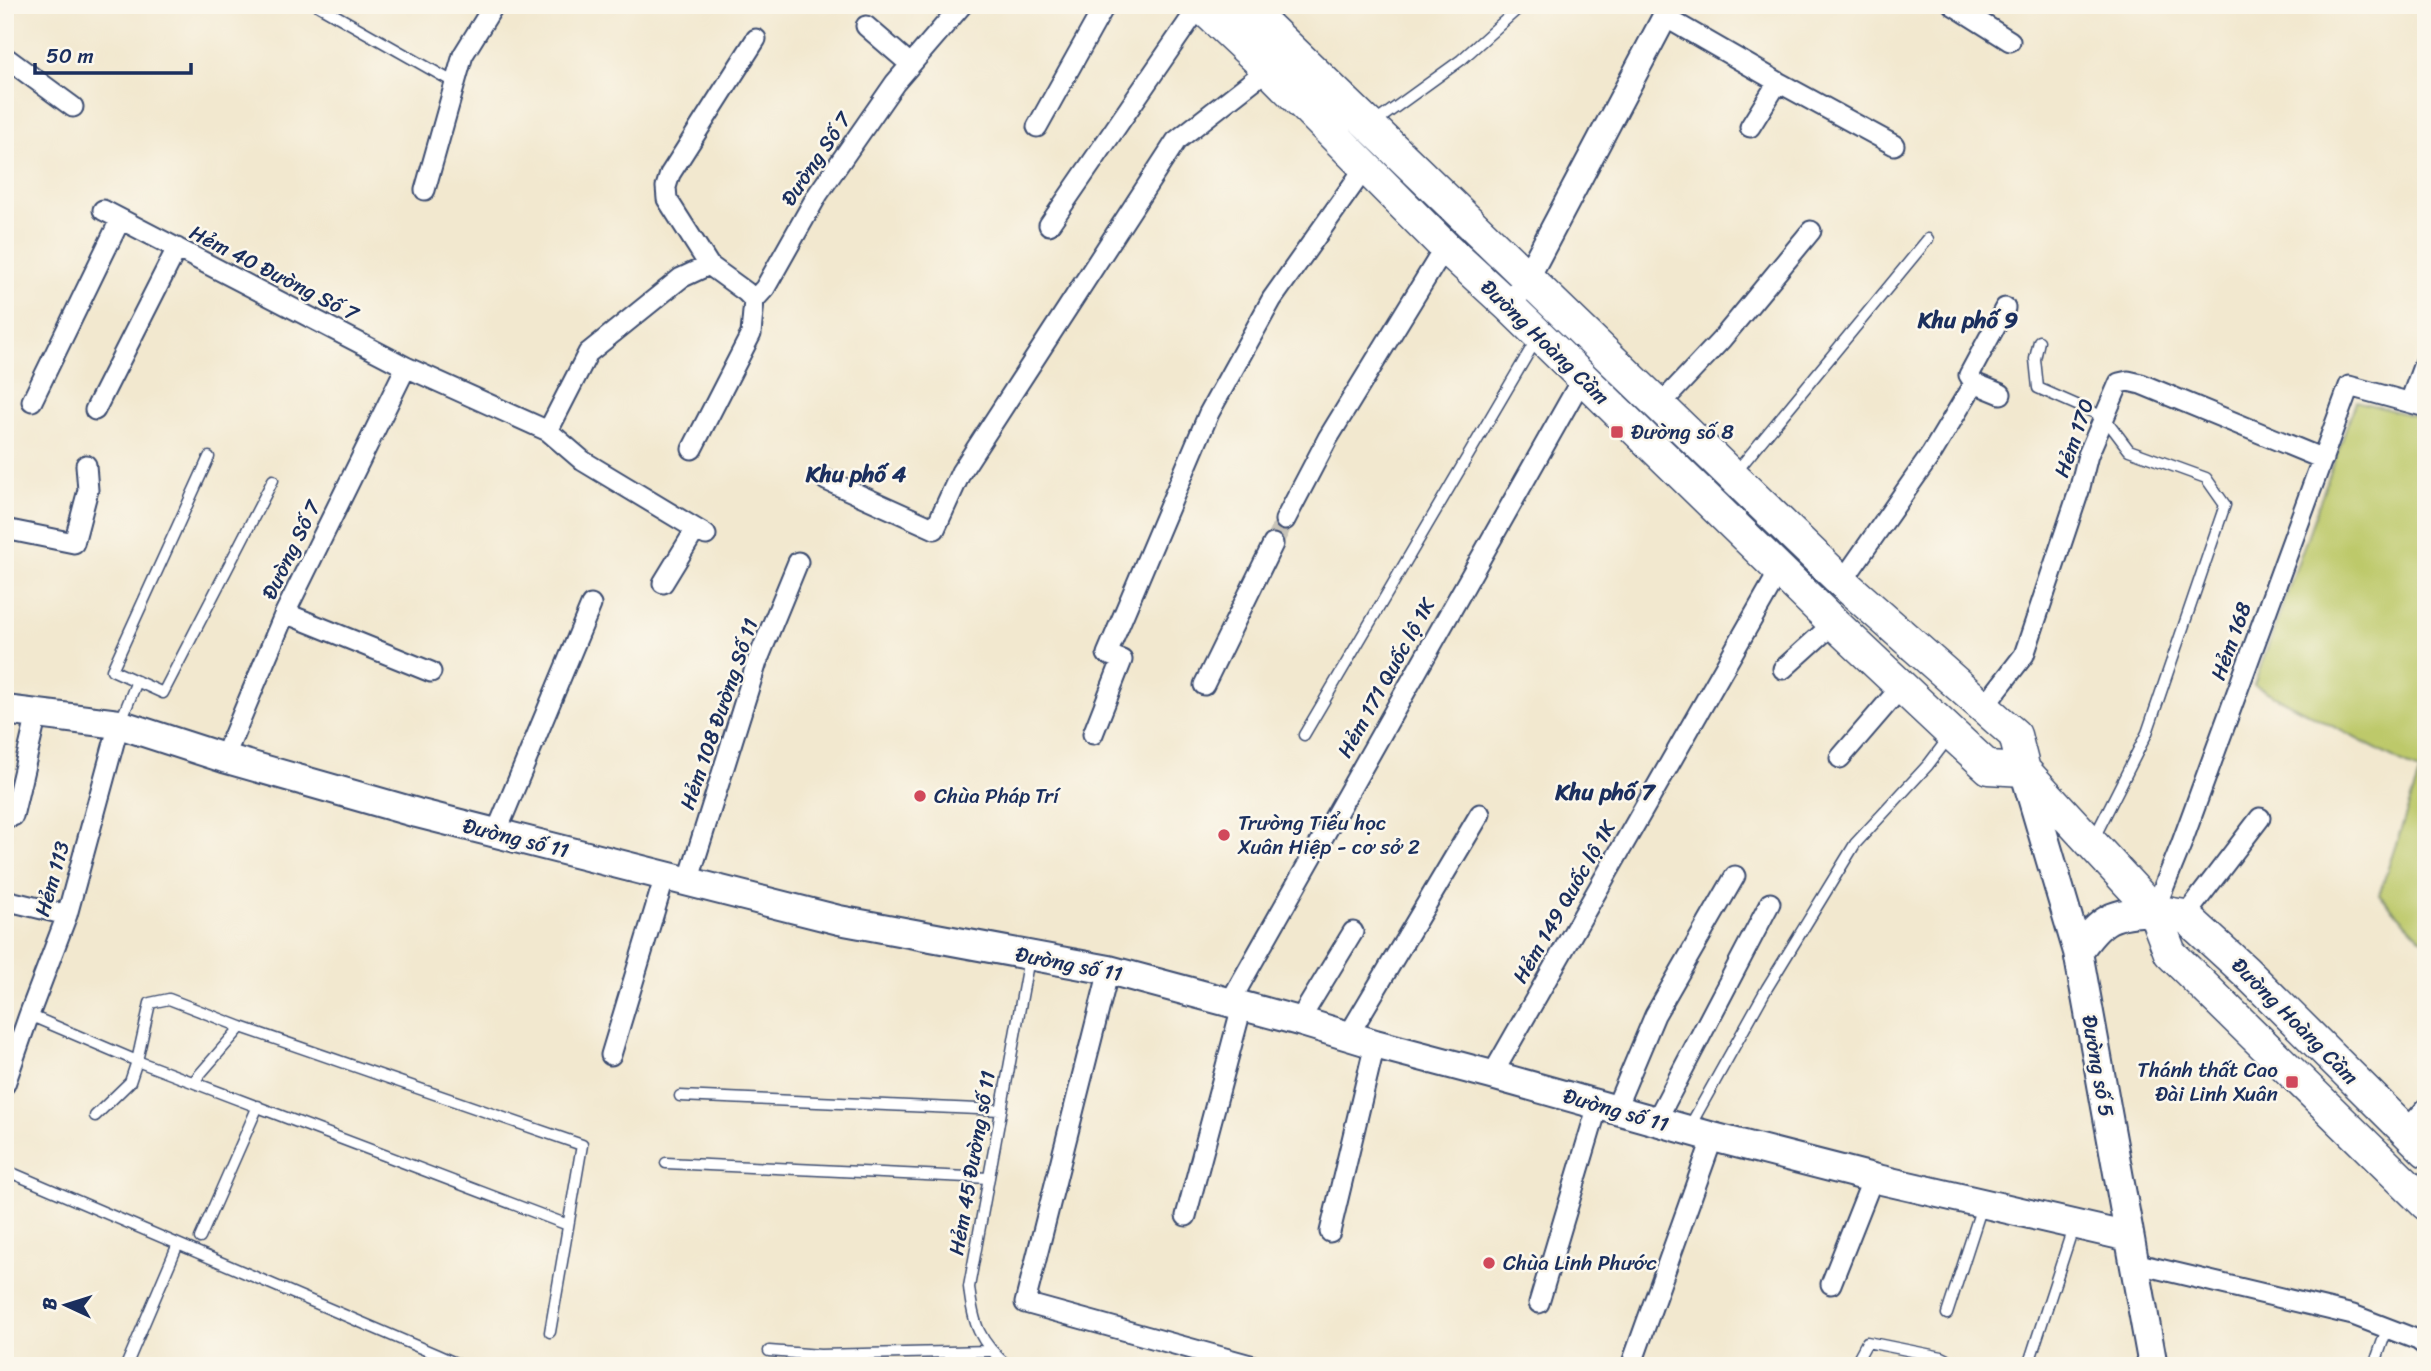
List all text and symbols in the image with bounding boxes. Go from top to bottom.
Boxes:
scale bar [35,32,191,76]
text: 50 m [46,37,94,75]
street label: Đường Số 7 [770,102,863,214]
street label: Hẻm 40 Đường Số 7 [183,214,367,333]
street label: Đường Hoàng Cầm [1471,270,1619,414]
district label: Khu phố 9 [1917,300,2018,341]
street label: Hẻm 170 [2043,393,2105,483]
place label: Đường số 8 [1631,413,1734,451]
marker: Đường số 8 [1609,424,1625,440]
district label: Khu phố 4 [805,454,907,495]
street label: Đường Số 7 [251,492,332,606]
street label: Hẻm 171 Quốc lộ 1K [1326,590,1446,765]
street label: Hẻm 168 [2199,596,2263,685]
street label: Hẻm 108 Đường Số 11 [668,613,770,815]
district label: Khu phố 7 [1554,772,1657,813]
place label: Chùa Pháp Trí [934,777,1061,815]
marker: Chùa Pháp Trí [912,788,928,804]
place label: Trường Tiểu học Xuân Hiệp - cơ sở 2 [1237,804,1420,866]
street label: Đường số 11 [459,806,573,870]
street label: Hẻm 149 Quốc lộ 1K [1502,812,1627,991]
marker: Trường Tiểu học Xuân Hiệp - cơ sở 2 [1216,827,1232,843]
street label: Hẻm 113 [23,836,81,921]
street label: Đường số 11 [1012,935,1126,993]
street label: Đường Hoàng Cầm [2222,948,2368,1094]
street label: Đường số 5 [2070,1012,2126,1120]
place label: Thánh thất Cao Đài Linh Xuân [2137,1051,2278,1113]
street label: Hẻm 45 Đường số 11 [937,1068,1007,1258]
marker: Thánh thất Cao Đài Linh Xuân [2284,1074,2300,1090]
street label: Đường số 11 [1559,1077,1673,1143]
place label: Chùa Linh Phước [1503,1244,1657,1282]
marker: Chùa Linh Phước [1481,1255,1497,1271]
north arrow [32,1270,102,1340]
text: B [33,1297,66,1311]

